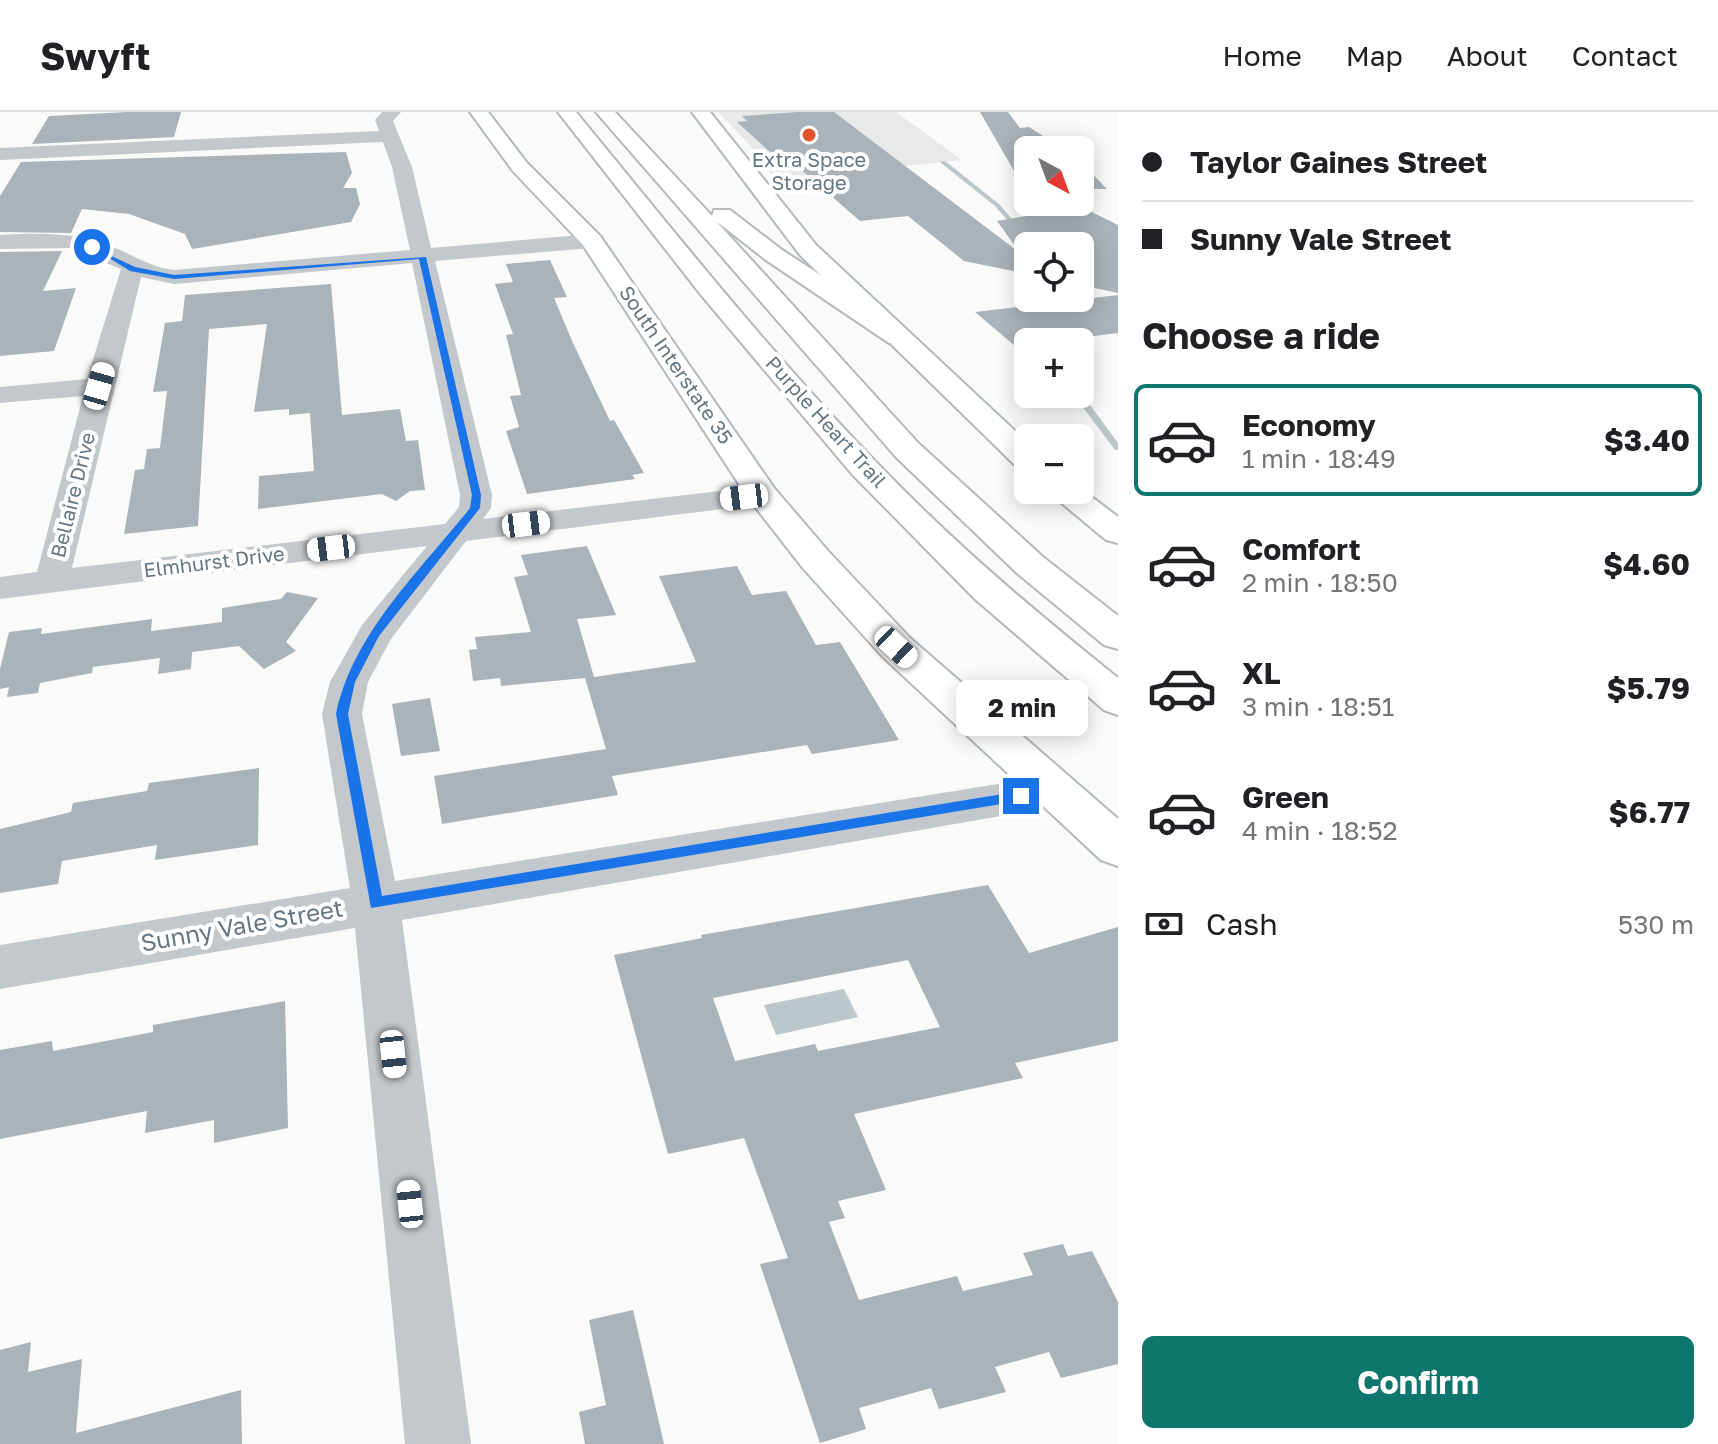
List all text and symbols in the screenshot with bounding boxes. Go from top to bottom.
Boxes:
text: Swyft [40,33,150,78]
text: Home [1223,39,1302,72]
text: Map [1346,39,1403,72]
text: About [1447,39,1528,72]
text: Contact [1572,39,1678,72]
marker: Extra Space Storage [800,126,818,144]
north arrow [1014,136,1094,216]
map controls [1014,136,1094,504]
text: Taylor Gaines Street [1190,144,1487,180]
place label: Extra Space Storage [752,147,866,194]
text: Sunny Vale Street [1190,221,1451,257]
route start [74,229,110,265]
button: locate [1014,232,1094,312]
street label: South Interstate 35 [615,281,739,448]
text: Choose a ride [1142,314,1380,357]
button: + [1014,328,1094,408]
street label: Purple Heart Trail [761,351,892,492]
car [81,360,117,412]
icon: car [1146,404,1218,476]
text: Economy [1242,407,1376,443]
text: $3.40 [1604,422,1690,458]
button: − [1014,424,1094,504]
street label: Bellaire Drive [45,430,99,560]
text: 1 min · 18:49 [1242,443,1396,474]
car [719,482,769,512]
car [501,509,551,539]
icon: car [1146,528,1218,600]
text: Comfort [1242,531,1361,567]
car [306,533,356,563]
street label: Elmhurst Drive [142,540,286,582]
text: $4.60 [1603,546,1690,582]
text: 2 min · 18:50 [1242,567,1398,598]
car [870,622,922,672]
icon: car [1146,652,1218,724]
text: XL [1242,655,1281,691]
text: $5.79 [1607,670,1690,706]
callout: 2 min [955,680,1087,736]
text: 3 min · 18:51 [1242,691,1394,722]
text: 2 min [988,692,1056,723]
icon: car [1146,776,1218,848]
route end [1003,778,1039,814]
text: Green [1242,779,1329,815]
text: $6.77 [1609,794,1690,830]
text: 4 min · 18:52 [1242,815,1398,846]
street label: Sunny Vale Street [138,892,345,957]
icon: cash [1142,902,1186,946]
text: Cash [1206,906,1278,942]
text: 530 m [1618,909,1694,940]
car [379,1029,407,1079]
car [396,1179,424,1229]
button: Confirm [1142,1336,1694,1428]

